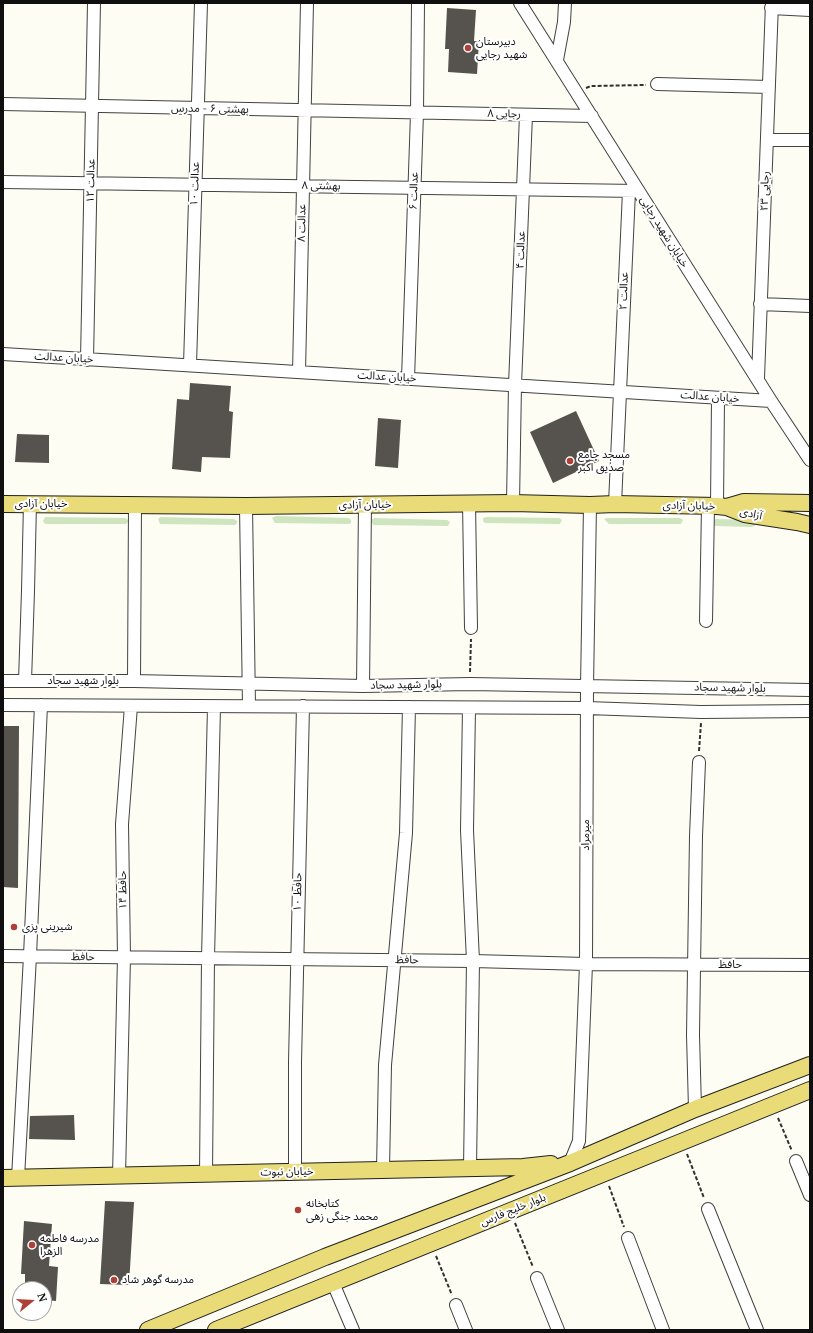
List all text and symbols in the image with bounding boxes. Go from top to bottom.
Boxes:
place label: دبیرستان شهید رجایی [476,35,527,61]
marker: دبیرستان شهید رجایی [463,43,473,53]
street label: بهشتی ۶ - مدرس [171,102,249,116]
street label: رجایی ۸ [487,107,521,121]
street label: عدالت ۱۲ [84,159,98,203]
street label: عدالت ۱۰ [188,162,202,206]
street label: رجایی ۲۳ [758,171,772,211]
street label: عدالت ۶ [407,172,421,210]
street label: بهشتی ۸ [301,179,341,193]
street label: خیابان شهید رجایی [637,194,691,270]
street label: عدالت ۸ [295,204,309,242]
street label: عدالت ۴ [514,231,528,269]
street label: عدالت ۲ [617,272,631,310]
street label: خیابان عدالت [34,350,94,366]
street label: خیابان عدالت [357,369,417,385]
street label: خیابان عدالت [680,388,740,406]
place label: مسجد جامع صدیق اکبر [578,448,630,474]
marker: مسجد جامع صدیق اکبر [565,456,575,466]
street label: خیابان آزادی [15,497,67,511]
street label: خیابان آزادی [339,498,391,512]
street label: خیابان آزادی [663,499,715,513]
street label: آزادی [739,505,763,523]
street label: بلوار شهید سجاد [47,674,119,688]
street label: بلوار شهید سجاد [370,678,442,692]
street label: بلوار شهید سجاد [694,681,766,695]
street label: میرمراد [579,819,593,851]
street label: حافظ ۱۴ [116,870,130,910]
street label: حافظ ۱۰ [291,872,305,912]
place label: شیرینی پزی [22,920,73,934]
marker: شیرینی پزی [9,922,19,932]
street label: حافظ [71,950,95,964]
street label: حافظ [395,953,419,967]
street label: حافظ [718,958,742,972]
street label: خیابان نبوت [260,1165,314,1179]
street label: بلوار خلیج فارس [478,1191,548,1229]
place label: کتابخانه محمد جنگی زهی [306,1197,378,1223]
marker: کتابخانه محمد جنگی زهی [293,1205,303,1215]
place label: مدرسه فاطمه الزهرا [40,1232,99,1258]
marker: مدرسه فاطمه الزهرا [27,1240,37,1250]
place label: مدرسه گوهر شاد [122,1273,194,1287]
marker: مدرسه گوهر شاد [109,1275,119,1285]
north arrow [12,1281,52,1321]
text: N [35,1291,50,1304]

